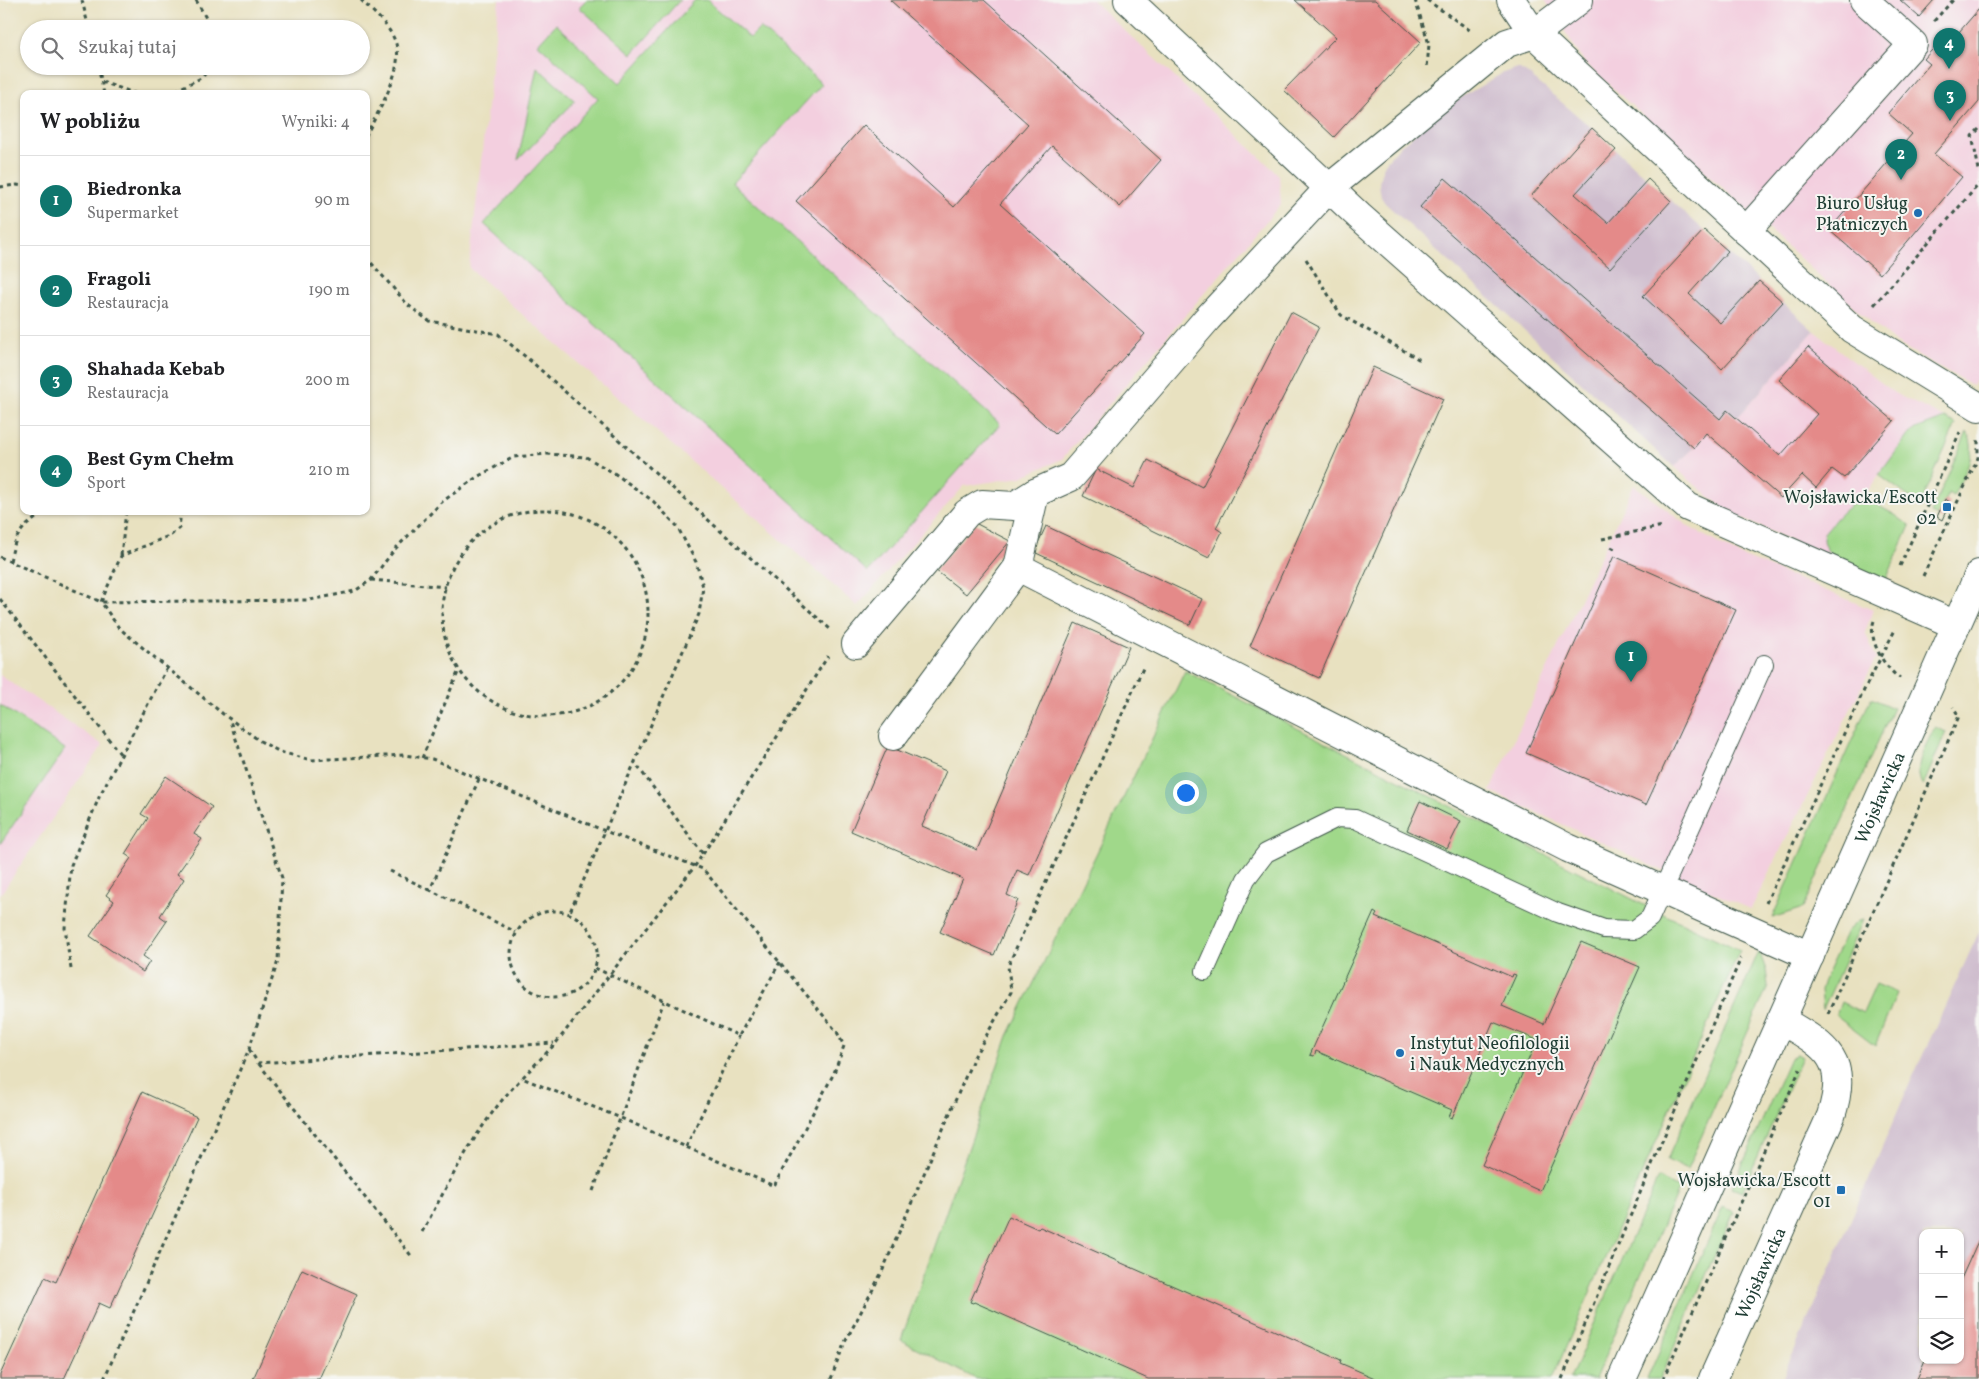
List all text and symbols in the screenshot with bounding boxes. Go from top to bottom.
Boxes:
search box [20,20,370,75]
pin: 4 [1933,28,1965,69]
icon: search [38,34,66,62]
text: Szukaj tutaj [78,35,177,61]
pin: 3 [1934,80,1966,121]
text: W pobliżu [40,108,140,137]
text: Wyniki: 4 [282,112,350,134]
pin: 2 [1885,139,1917,180]
text: Biedronka [87,177,182,203]
text: 1 [53,190,59,212]
text: 90 m [314,190,350,212]
place label: Biuro Usług Płatniczych [1816,192,1908,238]
text: Supermarket [87,203,179,225]
marker: Biuro Usług Płatniczych [1912,207,1924,219]
text: Fragoli [87,267,151,293]
text: 2 [52,280,60,302]
text: 190 m [308,280,350,302]
text: Restauracja [87,293,169,315]
text: Shahada Kebab [87,357,225,383]
text: 3 [52,370,60,392]
text: 200 m [305,370,350,392]
text: Restauracja [87,383,169,405]
text: Best Gym Chełm [87,447,234,473]
text: 4 [51,460,61,482]
text: 210 m [308,460,350,482]
text: Sport [87,473,126,495]
place label: Wojsławicka/Escott 02 [1783,486,1937,532]
marker: Wojsławicka/Escott 02 [1941,501,1953,513]
pin: 1 [1615,641,1647,682]
street label: Wojsławicka [1850,748,1913,848]
your location [1173,780,1199,806]
place label: Instytut Neofilologii i Nauk Medycznych [1410,1032,1570,1078]
marker: Instytut Neofilologii i Nauk Medycznych [1394,1047,1406,1059]
place label: Wojsławicka/Escott 01 [1677,1169,1831,1215]
marker: Wojsławicka/Escott 01 [1835,1184,1847,1196]
street label: Wojsławicka [1730,1224,1793,1324]
map controls [1919,1229,1964,1364]
button: + [1919,1229,1964,1274]
button: − [1919,1274,1964,1319]
button: layers [1919,1319,1964,1364]

